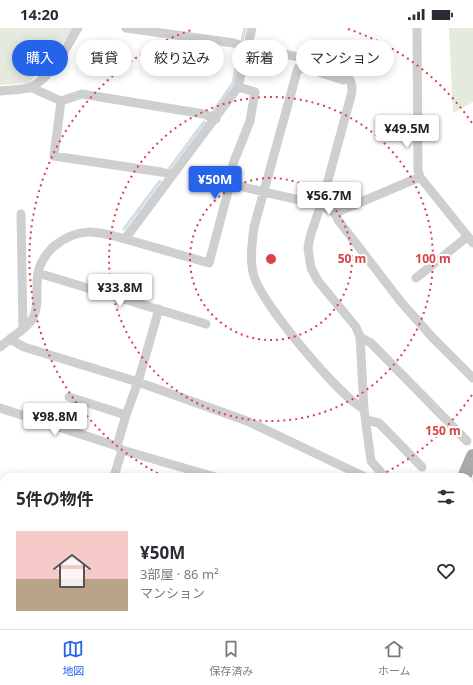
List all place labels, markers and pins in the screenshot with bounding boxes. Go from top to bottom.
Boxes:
pin: ¥49.5M [374,115,440,149]
pin: ¥50M [191,166,239,200]
pin: ¥56.7M [296,182,362,216]
centre of rings [264,252,278,266]
pin: ¥33.8M [87,274,153,308]
pin: ¥98.8M [22,403,88,437]

